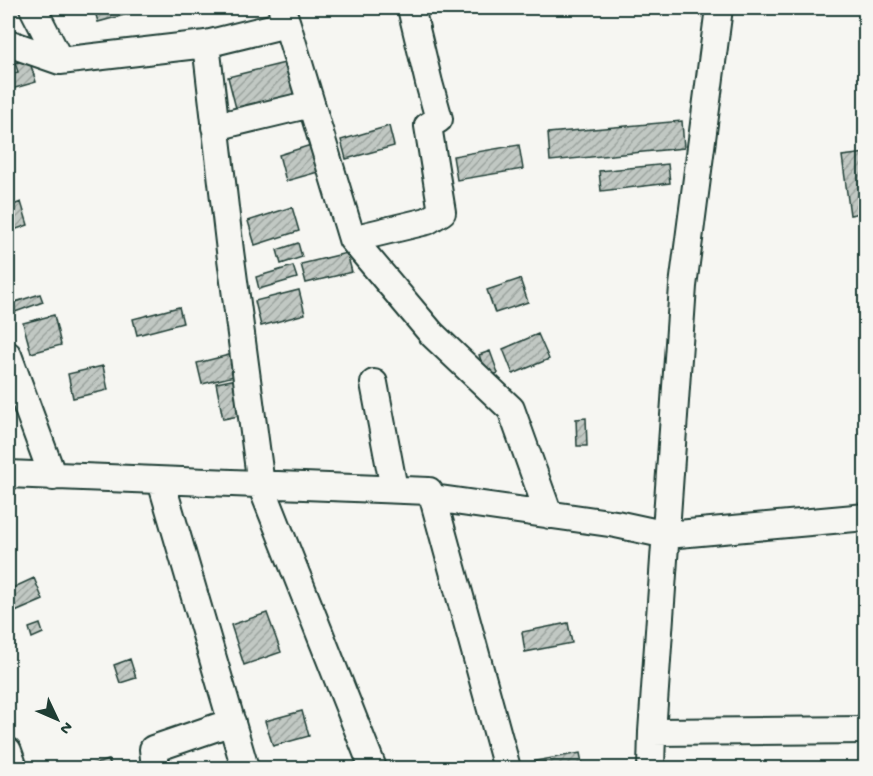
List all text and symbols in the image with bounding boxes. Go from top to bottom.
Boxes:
north arrow [27,689,87,749]
text: N [54,717,76,738]

